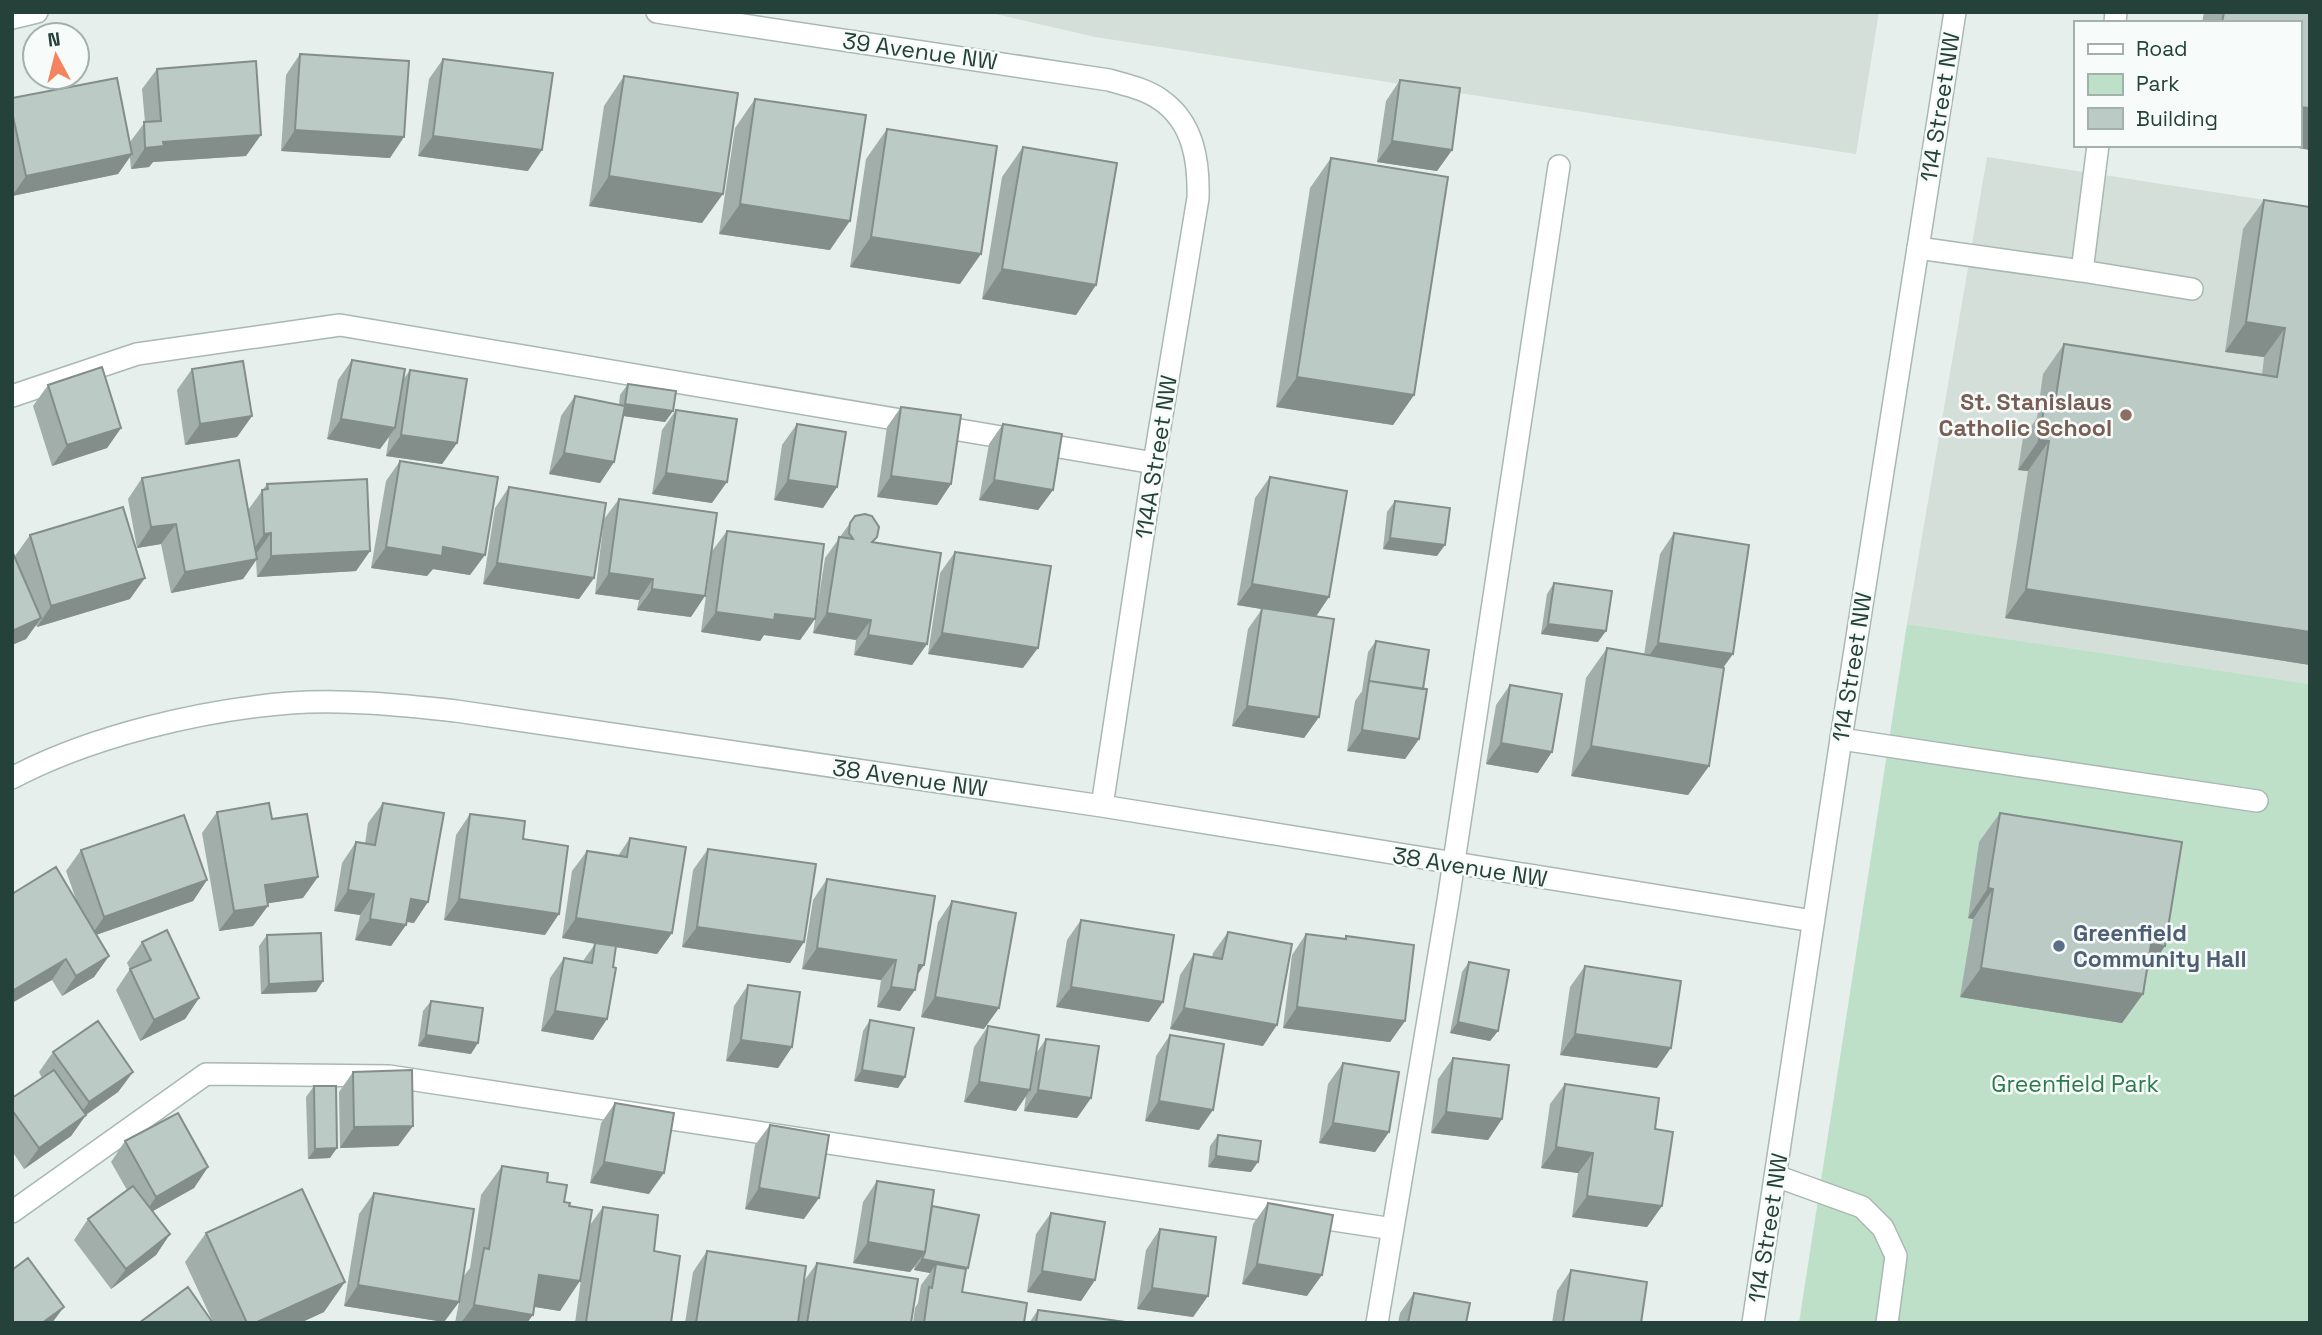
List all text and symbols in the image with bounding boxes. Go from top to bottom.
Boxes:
north arrow [21,21,91,91]
legend [2074,21,2301,147]
street label: 39 Avenue NW [841,25,999,77]
text: N [46,26,62,53]
street label: 114 Street NW [1913,30,1967,184]
text: Road [2136,35,2188,62]
text: Park [2136,70,2180,97]
text: Building [2136,105,2218,132]
street label: 114A Street NW [1128,373,1184,541]
place label: St. Stanislaus Catholic School [1939,387,2112,443]
marker: St. Stanislaus Catholic School [2118,407,2134,423]
street label: 114 Street NW [1825,590,1879,744]
street label: 38 Avenue NW [830,752,990,804]
street label: 38 Avenue NW [1390,840,1550,894]
place label: Greenfield Community Hall [2073,918,2247,974]
marker: Greenfield Community Hall [2051,938,2067,954]
park label: Greenfield Park [1991,1069,2159,1099]
street label: 114 Street NW [1741,1151,1795,1305]

